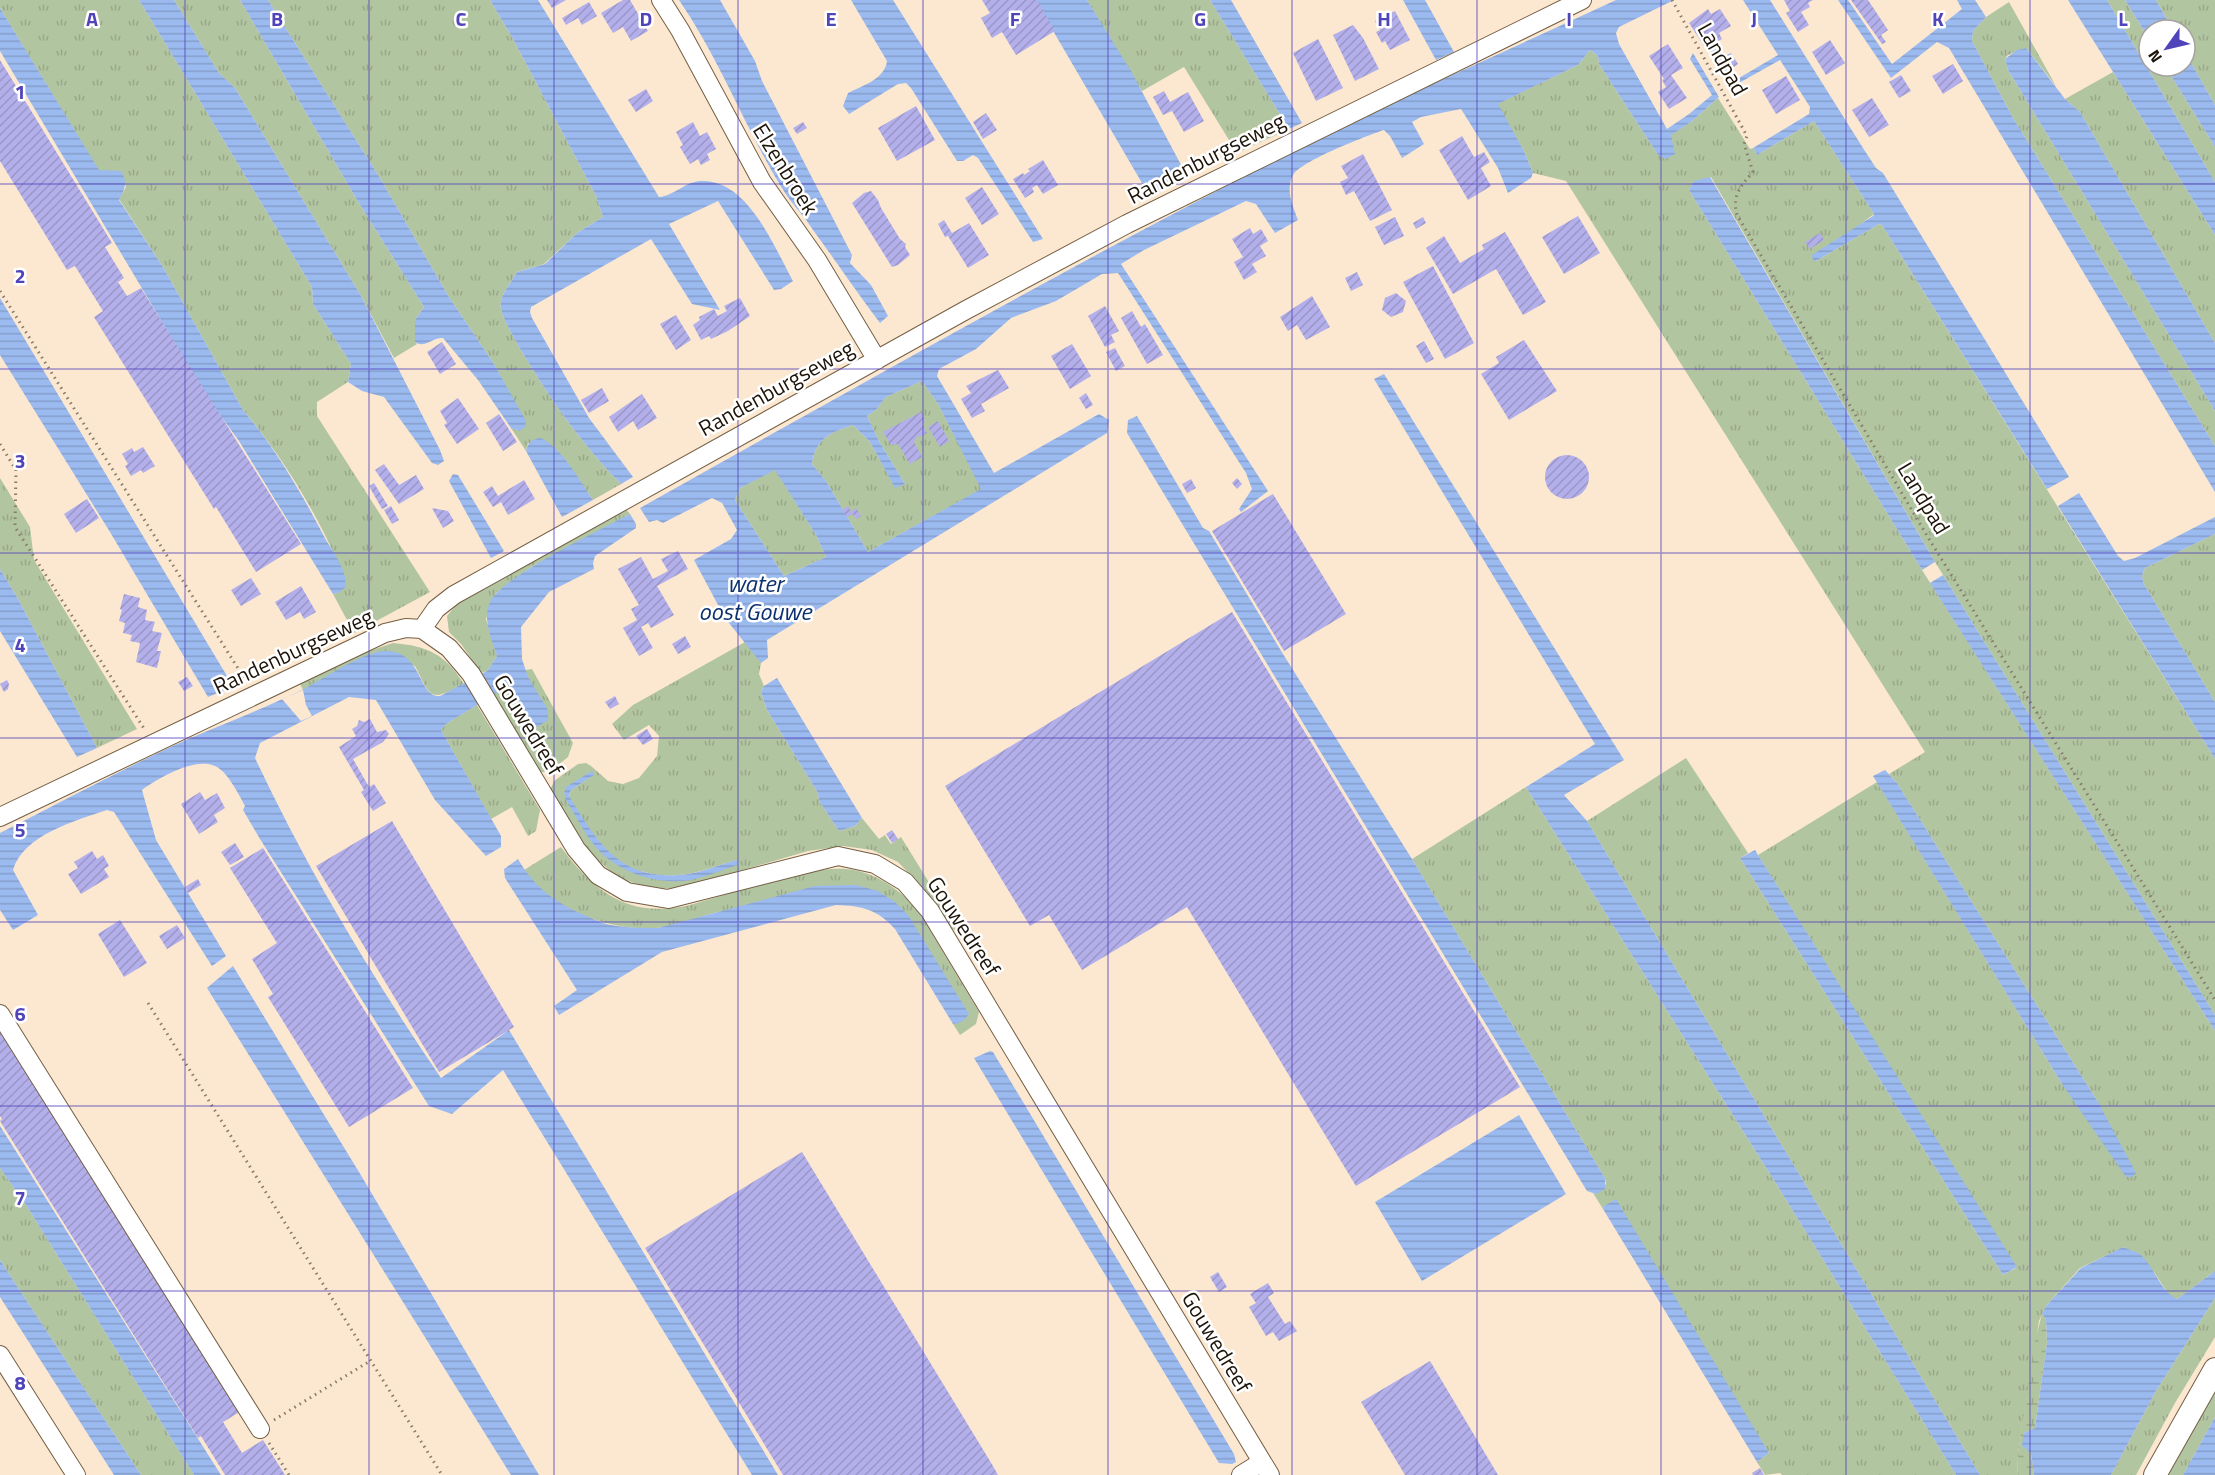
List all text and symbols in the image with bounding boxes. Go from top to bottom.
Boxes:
text: A [86,3,98,34]
text: B [271,3,283,34]
text: C [456,3,467,34]
text: D [640,3,652,34]
text: E [825,3,837,34]
text: F [1010,3,1021,34]
text: G [1194,3,1206,34]
text: H [1377,3,1391,34]
text: I [1566,3,1572,34]
text: J [1751,3,1757,34]
text: K [1932,3,1944,34]
text: L [2118,3,2128,34]
street label: Landpad [1689,16,1757,102]
north arrow [2137,18,2197,78]
text: N [2142,45,2168,68]
text: 1 [14,76,26,107]
street label: Randenburgseweg [1121,104,1291,212]
street label: Elzenbroek [744,117,828,222]
text: 2 [14,260,26,291]
street label: Randenburgseweg [692,331,860,445]
text: 3 [14,445,26,476]
street label: Landpad [1889,455,1959,541]
water label: water oost Gouwe [699,565,813,629]
street label: Randenburgseweg [207,599,379,703]
text: 4 [14,629,26,660]
street label: Gouwedreef [485,668,573,783]
text: 5 [14,814,26,845]
street label: Gouwedreef [919,869,1009,983]
text: 6 [14,998,26,1029]
text: 7 [14,1182,26,1213]
street label: Gouwedreef [1173,1285,1261,1400]
text: 8 [14,1367,26,1398]

